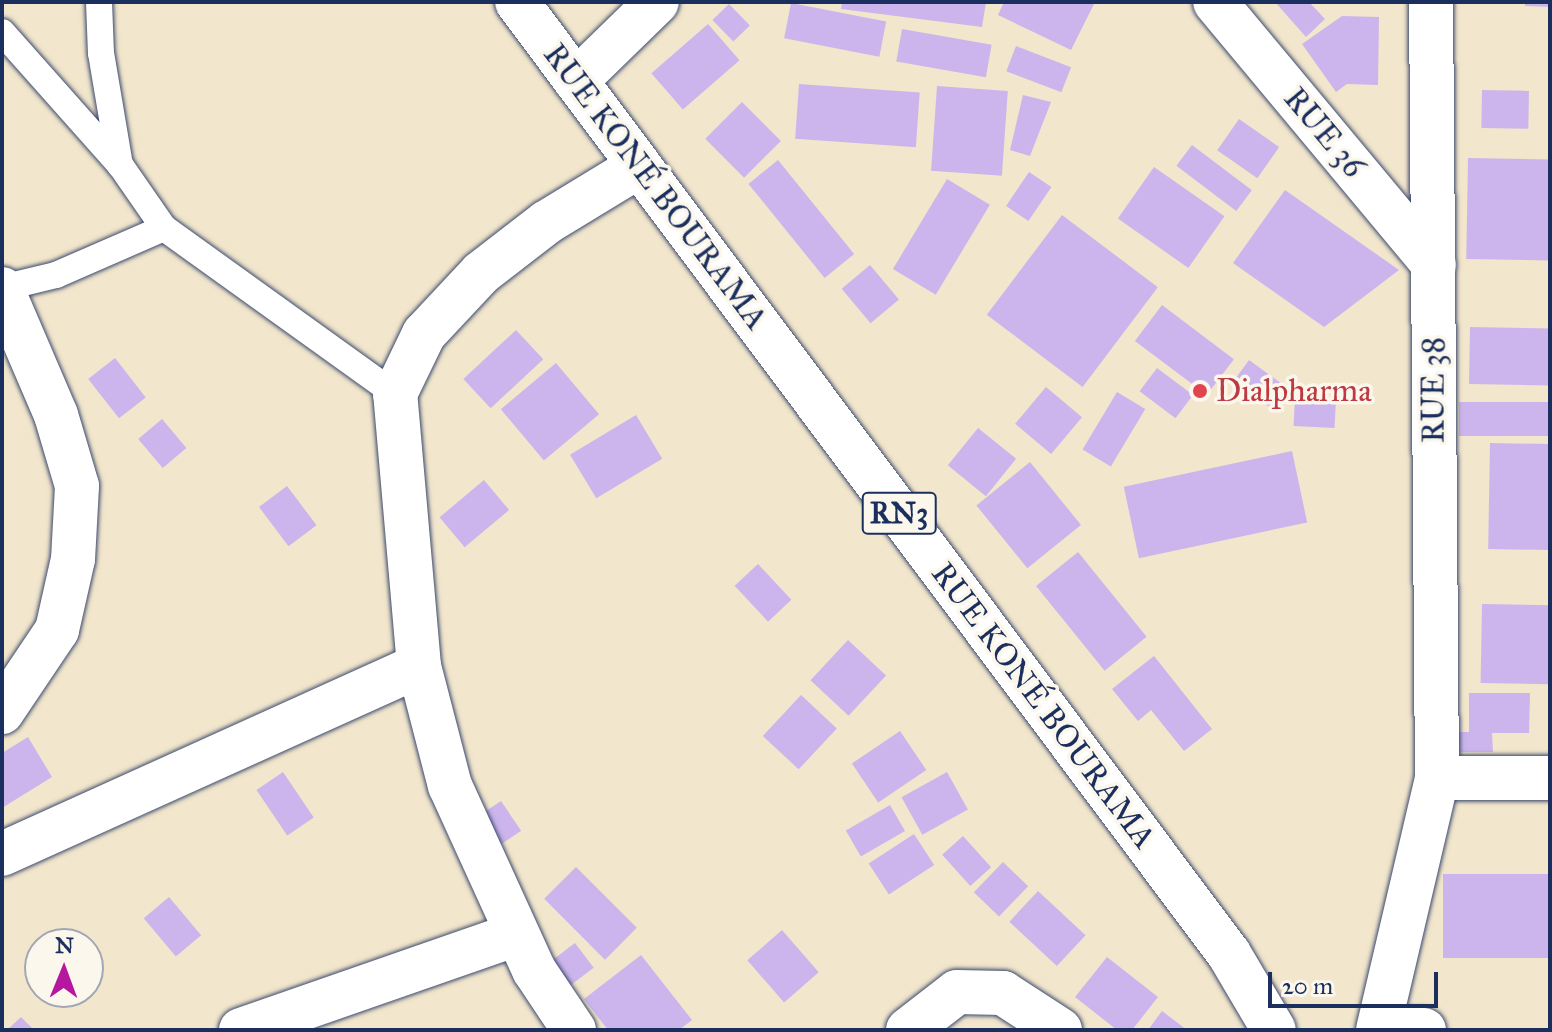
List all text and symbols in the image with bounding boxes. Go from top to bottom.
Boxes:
street label: RUE KONÉ BOURAMA [535,36,775,338]
street label: RUE 36 [1275,80,1373,186]
street label: RUE 38 [1415,337,1453,443]
place label: Dialpharma [1216,372,1372,410]
marker: Dialpharma [1191,382,1209,400]
road number: RN3 [861,487,937,539]
street label: RUE KONÉ BOURAMA [923,555,1163,857]
north arrow [24,928,104,1008]
text: N [55,932,74,959]
scale bar [1272,956,1442,1006]
text: 20 m [1282,971,1333,1001]

